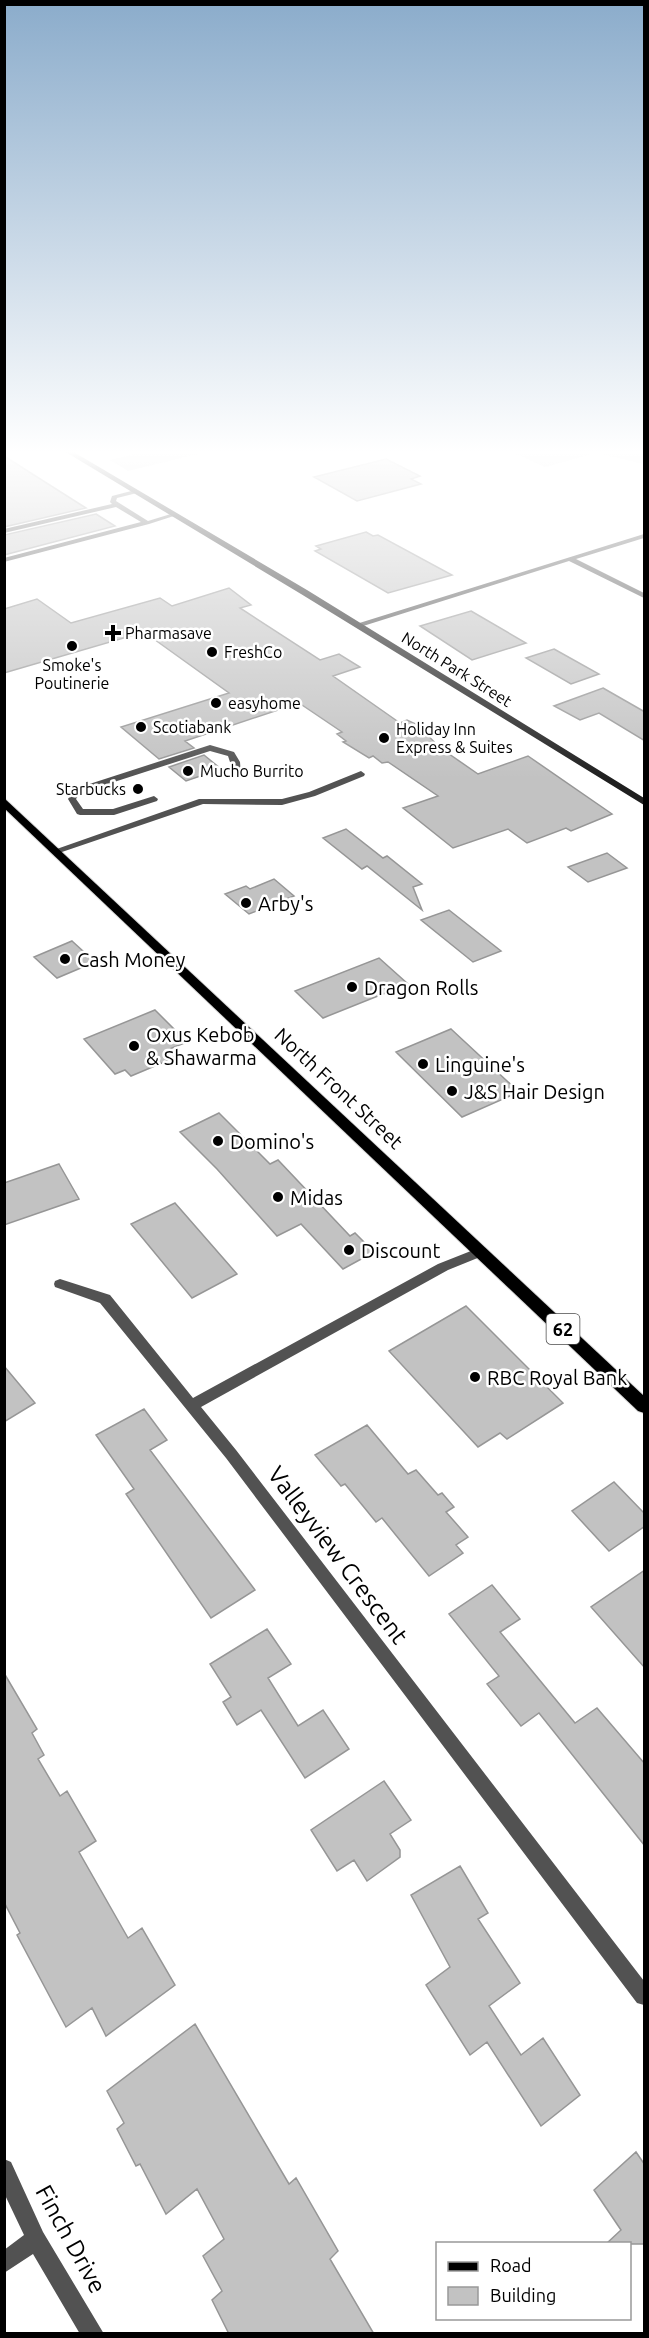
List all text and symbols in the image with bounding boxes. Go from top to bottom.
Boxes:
place label: Pharmasave [125,624,212,642]
marker: Pharmasave [106,626,120,640]
street label: North Park Street [399,628,516,710]
marker: Smoke's Poutinerie [65,639,79,653]
place label: FreshCo [224,643,282,661]
marker: FreshCo [205,645,219,659]
place label: Smoke's Poutinerie [35,656,109,692]
place label: easyhome [228,694,301,712]
marker: easyhome [209,696,223,710]
place label: Scotiabank [153,718,231,736]
marker: Scotiabank [134,720,148,734]
place label: Holiday Inn Express & Suites [396,720,513,756]
marker: Holiday Inn Express & Suites [377,731,391,745]
place label: Mucho Burrito [200,762,304,780]
marker: Mucho Burrito [181,764,195,778]
place label: Starbucks [56,780,126,798]
marker: Starbucks [131,782,145,796]
place label: Arby's [258,892,313,915]
marker: Arby's [239,896,253,910]
place label: Cash Money [77,948,186,971]
marker: Cash Money [58,952,72,966]
place label: Dragon Rolls [364,976,478,999]
marker: Dragon Rolls [345,980,359,994]
place label: Oxus Kebob & Shawarma [146,1023,257,1069]
street label: North Front Street [270,1023,408,1153]
marker: Oxus Kebob & Shawarma [127,1039,141,1053]
place label: Linguine's [435,1053,525,1076]
marker: Linguine's [416,1057,430,1071]
place label: J&S Hair Design [464,1080,605,1103]
marker: J&S Hair Design [445,1084,459,1098]
place label: Domino's [230,1130,314,1153]
marker: Domino's [211,1134,225,1148]
place label: Midas [290,1186,343,1209]
marker: Midas [271,1190,285,1204]
place label: Discount [361,1239,440,1262]
marker: Discount [342,1243,356,1257]
road number: 62 [546,1314,580,1344]
place label: RBC Royal Bank [487,1366,627,1389]
marker: RBC Royal Bank [468,1370,482,1384]
street label: Valleyview Crescent [263,1461,414,1649]
street label: Finch Drive [30,2180,112,2298]
legend [436,2242,631,2320]
text: Road [490,2255,532,2275]
text: Building [490,2285,556,2305]

